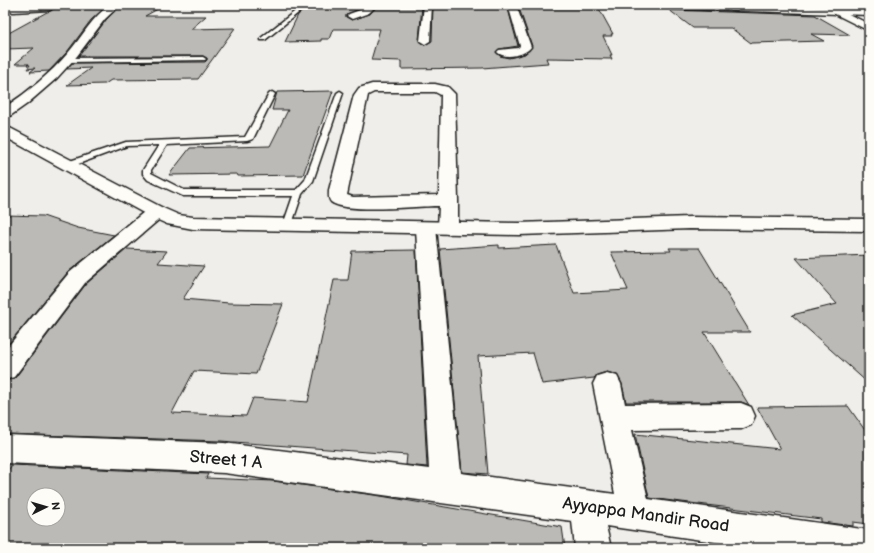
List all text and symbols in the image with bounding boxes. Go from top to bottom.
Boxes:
street label: Street 1 A [189,447,264,473]
north arrow [26,487,66,527]
street label: Ayyappa Mandir Road [561,493,731,537]
text: N [49,501,62,511]

